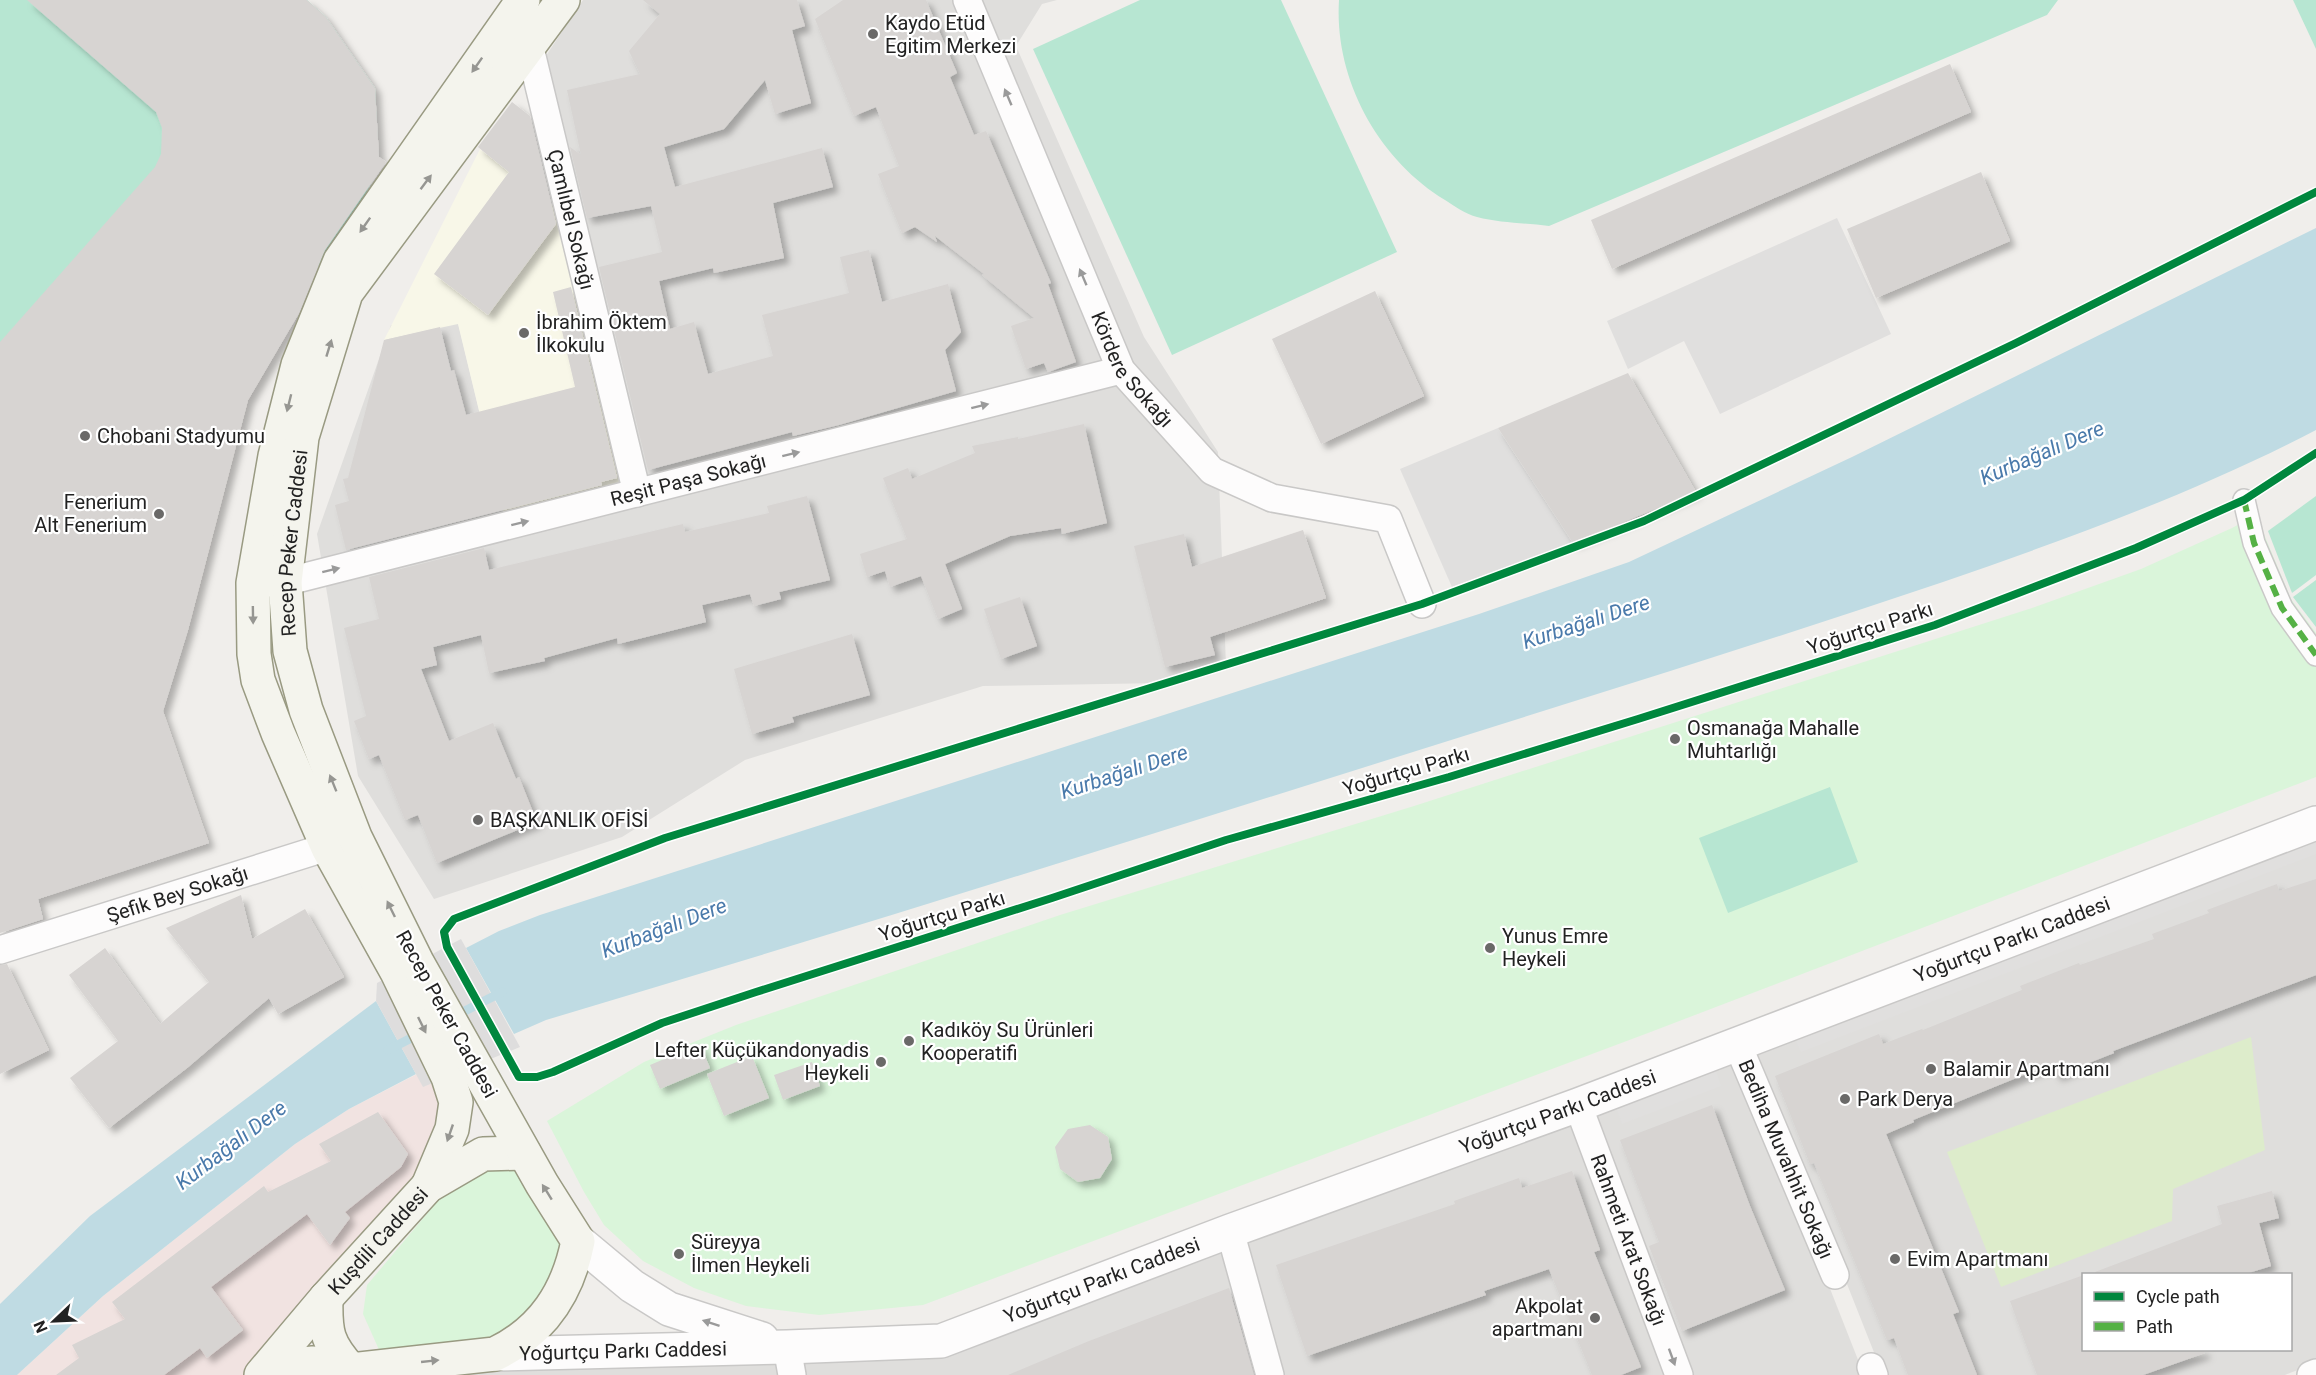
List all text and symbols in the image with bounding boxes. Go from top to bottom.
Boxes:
place label: Kaydo Etüd Egitim Merkezi [885,11,1016,58]
marker: Kaydo Etüd Egitim Merkezi [866,27,880,41]
one-way arrow [471,56,483,72]
one-way arrow [1003,88,1013,106]
street label: Çamlıbel Sokağı [543,147,600,292]
one-way arrow [420,174,433,190]
one-way arrow [359,216,371,232]
one-way arrow [1078,269,1087,286]
street label: Kördere Sokağı [1086,308,1179,432]
place label: İbrahim Öktem İlkokulu [536,310,667,357]
marker: İbrahim Öktem İlkokulu [517,326,531,340]
one-way arrow [325,339,334,357]
one-way arrow [283,393,293,412]
one-way arrow [971,401,989,411]
water label: Kurbağalı Dere [1976,416,2108,490]
place label: Chobani Stadyumu [97,424,265,448]
marker: Chobani Stadyumu [78,429,92,443]
street label: Recep Peker Caddesi [273,448,312,637]
street label: Reşit Paşa Sokağı [608,448,769,511]
one-way arrow [782,449,800,459]
place label: Fenerium Alt Fenerium [34,490,147,537]
marker: Fenerium Alt Fenerium [152,507,166,521]
one-way arrow [511,517,529,527]
one-way arrow [322,565,340,575]
water label: Kurbağalı Dere [1519,590,1653,654]
street label: Yoğurtçu Parkı [1804,596,1936,660]
one-way arrow [249,605,258,624]
place label: Osmanağa Mahalle Muhtarlığı [1687,716,1859,763]
marker: Osmanağa Mahalle Muhtarlığı [1668,732,1682,746]
water label: Kurbağalı Dere [1057,740,1191,804]
street label: Yoğurtçu Parkı [1340,741,1472,801]
one-way arrow [328,774,337,792]
place label: BAŞKANLIK OFİSİ [490,808,649,832]
marker: BAŞKANLIK OFİSİ [471,813,485,827]
street label: Şefik Bey Sokağı [104,861,251,928]
street label: Yoğurtçu Parkı [876,885,1008,947]
street label: Yoğurtçu Parkı Caddesi [1910,891,2113,988]
water label: Kurbağalı Dere [598,893,730,963]
one-way arrow [386,901,395,918]
place label: Yunus Emre Heykeli [1502,924,1608,971]
street label: Recep Peker Caddesi [391,926,503,1102]
marker: Yunus Emre Heykeli [1483,941,1497,955]
one-way arrow [418,1016,427,1033]
place label: Kadıköy Su Ürünleri Kooperatifi [921,1018,1093,1065]
marker: Kadıköy Su Ürünleri Kooperatifi [902,1034,916,1048]
place label: Lefter Küçükandonyadis Heykeli [654,1038,869,1085]
marker: Lefter Küçükandonyadis Heykeli [874,1055,888,1069]
street label: Bediha Muvahhit Sokağı [1733,1056,1839,1262]
place label: Balamir Apartmanı [1943,1057,2110,1081]
marker: Balamir Apartmanı [1924,1062,1938,1076]
street label: Yoğurtçu Parkı Caddesi [1456,1064,1659,1159]
place label: Park Derya [1857,1087,1953,1111]
marker: Park Derya [1838,1092,1852,1106]
water label: Kurbağalı Dere [171,1095,291,1194]
one-way arrow [444,1124,454,1142]
street label: Rahmeti Arat Sokağı [1585,1151,1671,1329]
street label: Kuşdili Caddesi [323,1182,433,1300]
one-way arrow [542,1183,553,1200]
place label: Süreyya İlmen Heykeli [691,1230,810,1277]
street label: Yoğurtçu Parkı Caddesi [1000,1232,1203,1328]
marker: Süreyya İlmen Heykeli [672,1247,686,1261]
place label: Evim Apartmanı [1907,1247,2049,1271]
marker: Evim Apartmanı [1888,1252,1902,1266]
legend [2082,1273,2292,1351]
text: Cycle path [2136,1286,2220,1307]
north arrow [24,1291,84,1351]
place label: Akpolat apartmanı [1492,1294,1583,1341]
marker: Akpolat apartmanı [1588,1311,1602,1325]
text: Path [2136,1316,2173,1337]
text: N [30,1318,52,1336]
one-way arrow [702,1318,720,1327]
street label: Yoğurtçu Parkı Caddesi [519,1336,727,1365]
one-way arrow [1668,1348,1677,1366]
one-way arrow [420,1357,439,1366]

